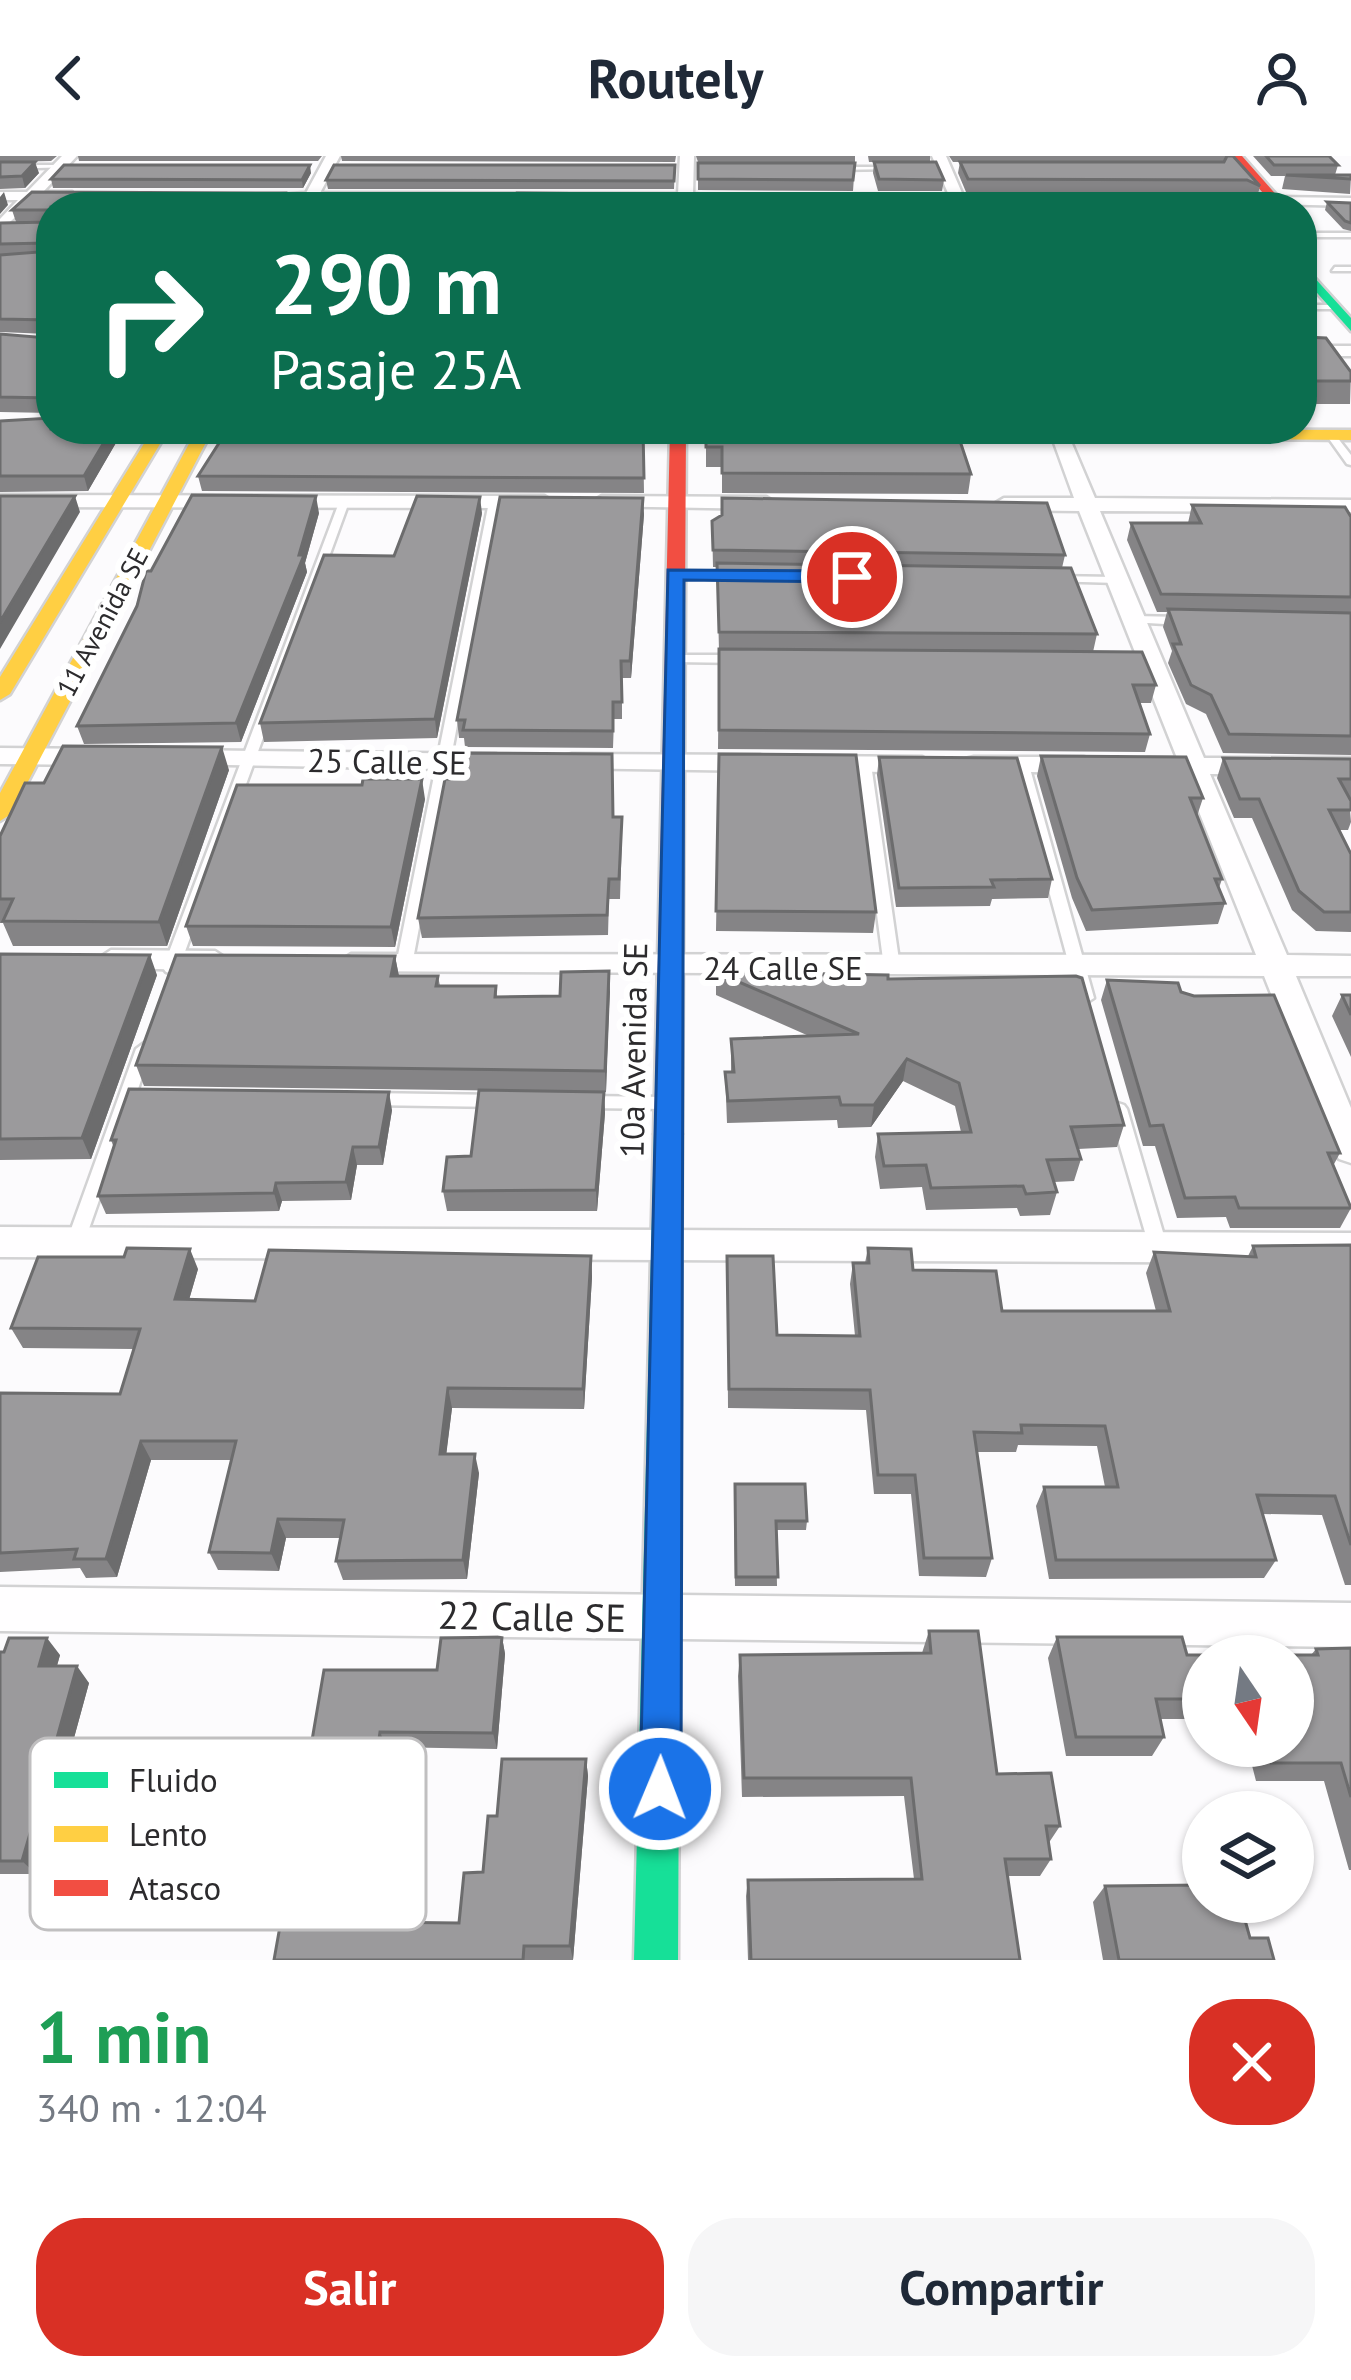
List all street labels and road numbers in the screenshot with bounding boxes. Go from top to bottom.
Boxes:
street label: 11 Avenida SE [49,542,155,702]
street label: 25 Calle SE [307,738,467,784]
street label: 10a Avenida SE [610,942,656,1158]
street label: 24 Calle SE [703,946,863,989]
street label: 22 Calle SE [437,1589,627,1643]

